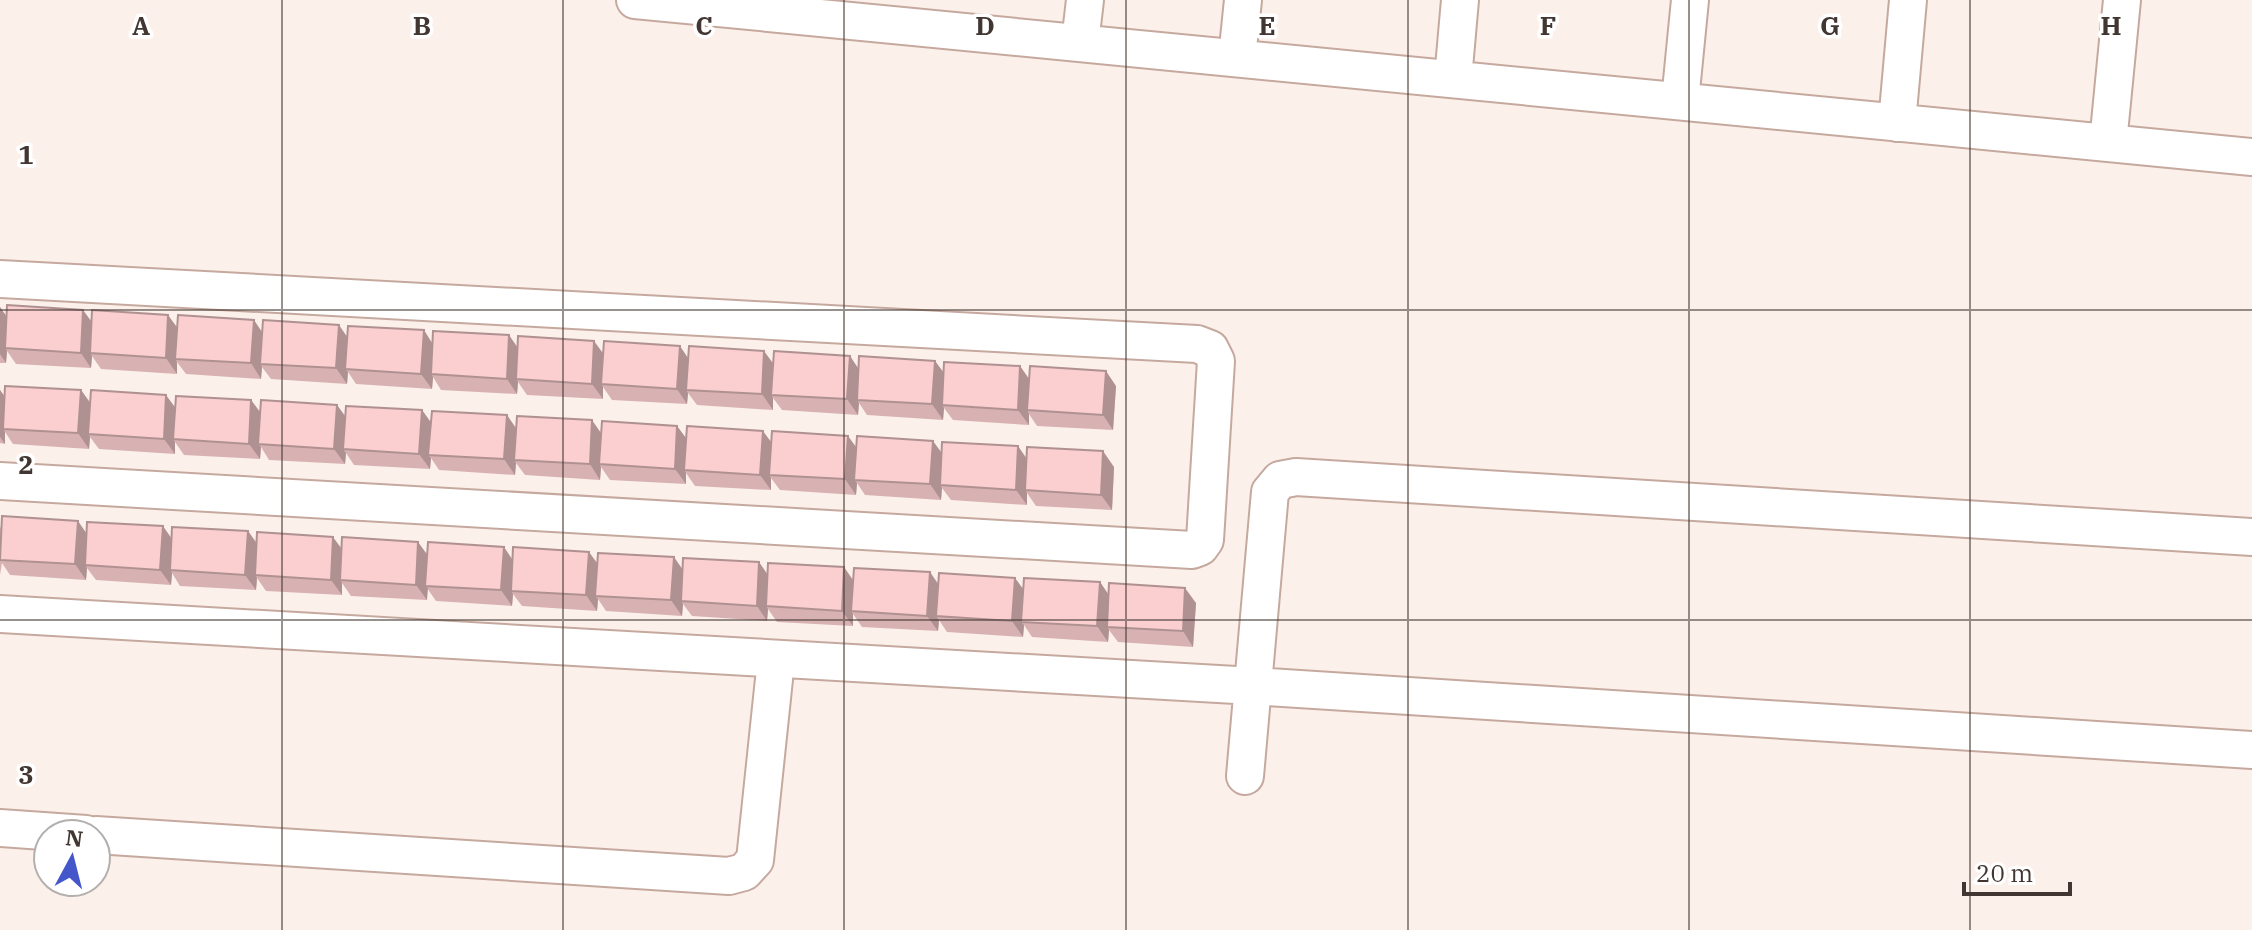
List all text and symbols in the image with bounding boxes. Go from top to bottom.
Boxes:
text: A [132,8,150,42]
text: B [413,8,431,42]
text: C [695,8,713,42]
text: D [975,8,995,42]
text: E [1258,8,1276,42]
text: F [1540,8,1556,42]
text: G [1820,8,1840,42]
text: H [2100,8,2122,42]
text: 1 [18,137,34,171]
text: 2 [18,447,34,481]
text: 3 [18,757,34,791]
north arrow [32,818,112,898]
text: N [64,822,85,853]
scale bar [1964,846,2070,896]
text: 20 m [1976,857,2033,889]

